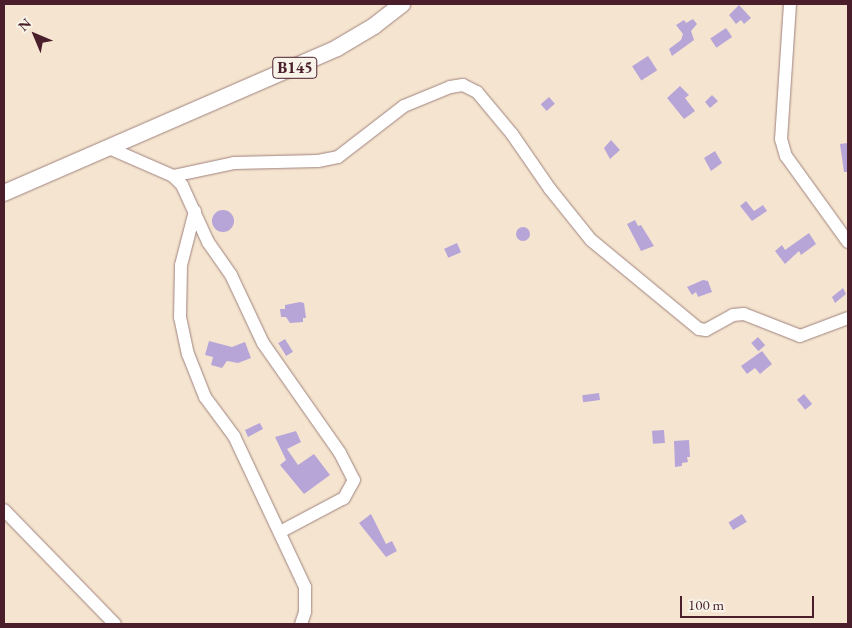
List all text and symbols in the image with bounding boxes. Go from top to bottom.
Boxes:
north arrow [10,10,60,60]
text: N [14,14,35,35]
road number: B145 [271,54,319,82]
scale bar [682,586,816,618]
text: 100 m [688,595,724,614]

